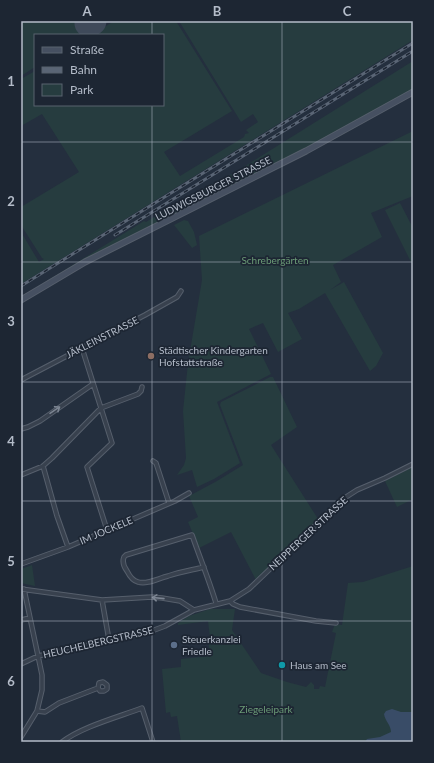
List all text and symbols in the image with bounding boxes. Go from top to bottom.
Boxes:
text: A [81,3,92,19]
text: B [213,3,222,19]
text: C [343,3,352,19]
legend [34,34,164,106]
text: Straße [70,42,104,57]
text: Bahn [70,62,97,77]
text: 1 [7,73,15,89]
text: Park [70,82,94,97]
street label: LUDWIGSBURGER STRASSE [153,153,273,223]
text: 2 [7,193,15,209]
park label: Schrebergärten [241,254,309,266]
text: 3 [7,313,15,329]
street label: JÄKLEINSTRASSE [64,313,140,360]
place label: Städtischer Kindergarten Hofstattstraße [159,344,268,368]
marker: Städtischer Kindergarten Hofstattstraße [146,351,156,361]
one-way arrow [49,406,60,414]
text: 4 [7,433,15,449]
street label: NEIPPERGER STRASSE [266,493,350,573]
street label: IM JOCKELE [78,513,135,547]
text: 5 [7,553,15,569]
one-way arrow [152,594,165,601]
street label: HEUCHELBERGSTRASSE [42,623,154,661]
place label: Steuerkanzlei Friedle [182,633,241,657]
marker: Steuerkanzlei Friedle [169,640,179,650]
place label: Haus am See [290,659,347,671]
marker: Haus am See [277,660,287,670]
text: 6 [7,673,15,689]
park label: Ziegeleipark [239,703,294,715]

